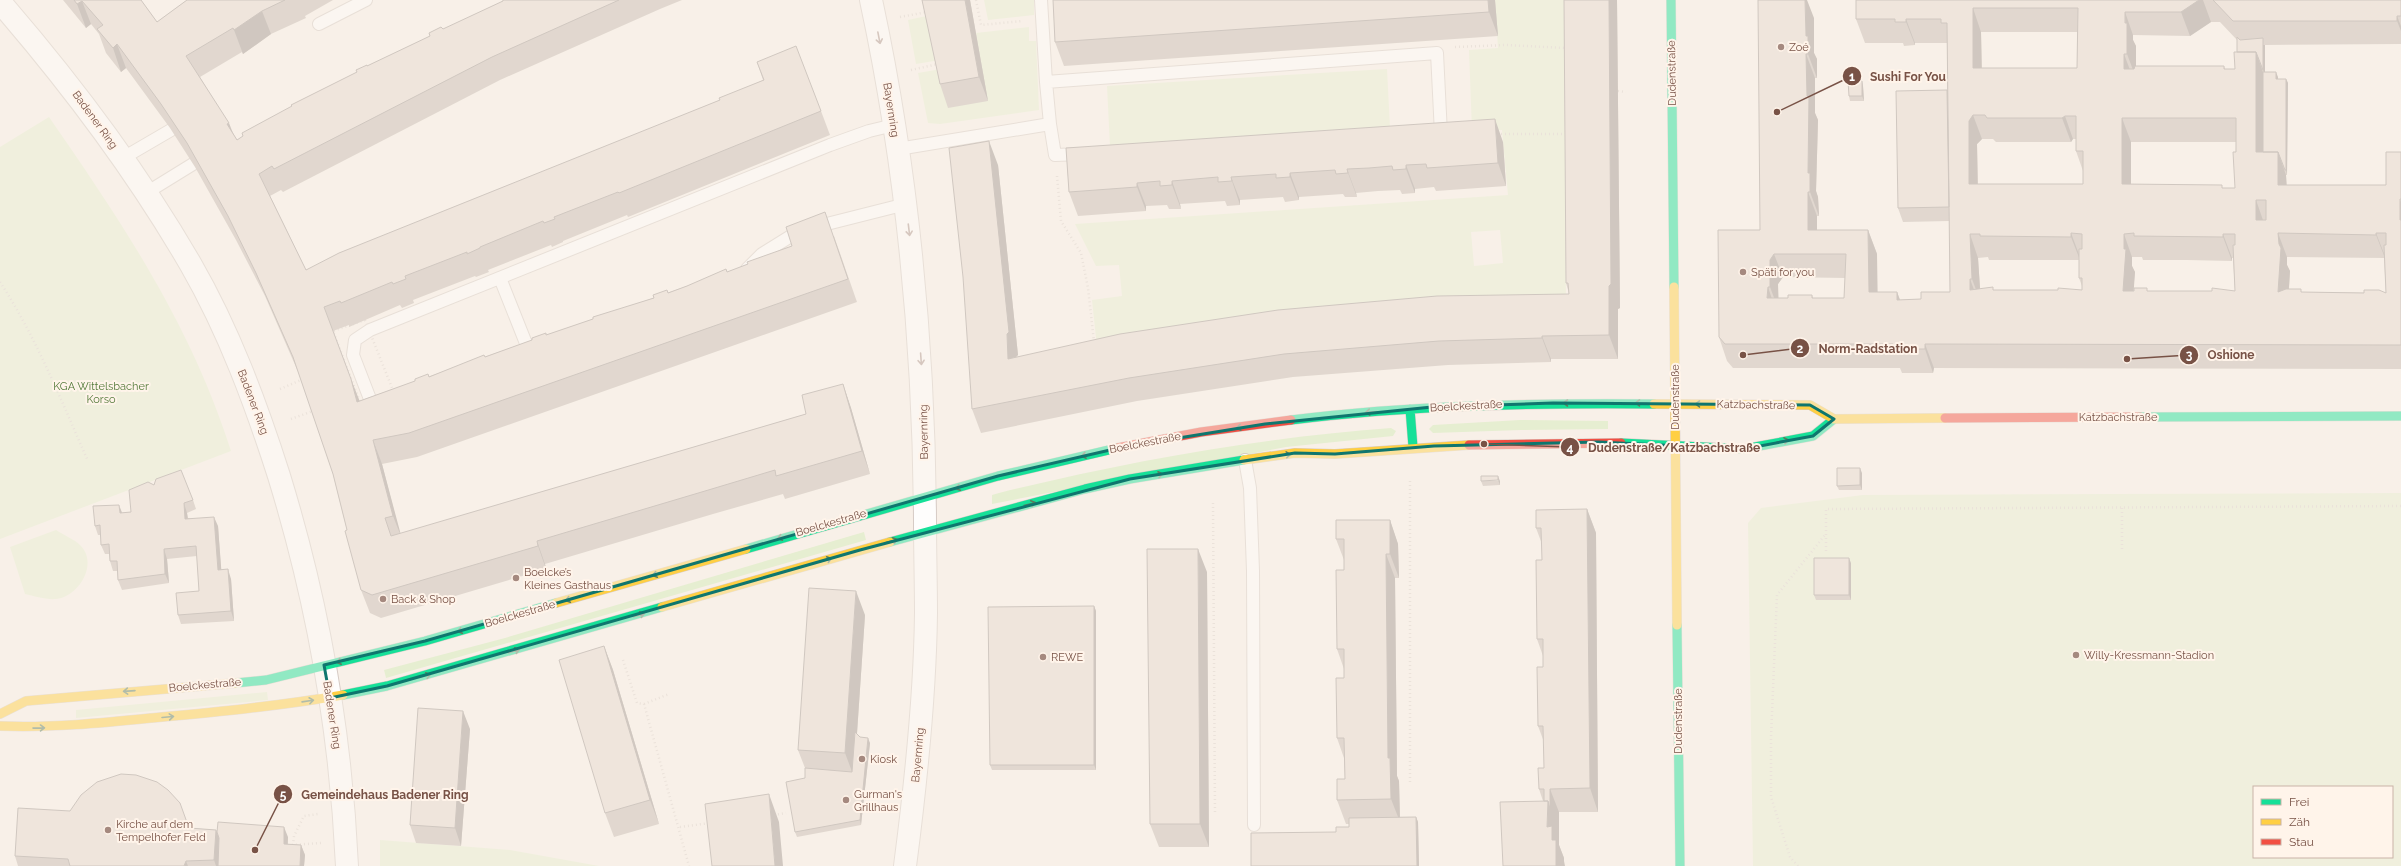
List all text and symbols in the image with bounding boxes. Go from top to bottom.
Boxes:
one-way arrow [875,31,883,44]
street label: Dudenstraße [1665,40,1679,106]
place label: Zoé [1789,41,1809,54]
marker: Zoé [1776,42,1786,52]
callout: Sushi For You [1842,64,1954,88]
text: 1 [1849,70,1855,84]
text: Sushi For You [1870,70,1946,84]
street label: Bayernring [880,82,902,138]
street label: Badener Ring [70,88,120,152]
one-way arrow [905,223,913,236]
place label: Späti for you [1751,266,1814,279]
marker: Späti for you [1738,267,1748,277]
callout: Norm-Radstation [1790,336,1926,360]
text: 2 [1797,342,1804,356]
text: Norm-Radstation [1818,342,1918,356]
callout: Oshione [2179,343,2262,367]
text: 3 [2186,348,2193,362]
text: Oshione [2208,348,2255,362]
one-way arrow [917,352,924,365]
street label: Dudenstraße [1669,364,1682,430]
street label: Badener Ring [235,368,271,436]
park label: KGA Wittelsbacher Korso [53,380,149,406]
street label: Boelckestraße [1429,398,1503,414]
street label: Katzbachstraße [1717,398,1796,412]
one-way arrow [1563,399,1576,407]
one-way arrow [1635,399,1648,407]
one-way arrow [1695,400,1708,408]
street label: Bayernring [917,404,931,460]
one-way arrow [1365,408,1378,415]
street label: Katzbachstraße [2079,411,2158,424]
one-way arrow [1236,423,1249,431]
street label: Boelckestraße [1108,430,1182,456]
callout: Dudenstraße/Katzbachstraße [1560,435,1768,459]
one-way arrow [1776,437,1789,445]
text: 4 [1567,441,1574,455]
text: Dudenstraße/Katzbachstraße [1588,441,1760,455]
one-way arrow [1081,451,1094,459]
one-way arrow [1278,451,1291,458]
one-way arrow [1150,471,1163,479]
one-way arrow [955,483,968,491]
one-way arrow [1023,500,1036,507]
street label: Boelckestraße [794,507,868,539]
one-way arrow [777,534,790,541]
one-way arrow [886,537,899,545]
one-way arrow [820,556,833,563]
place label: Boelcke’s Kleines Gasthaus [524,566,611,592]
one-way arrow [652,571,665,578]
marker: Boelcke’s Kleines Gasthaus [511,573,521,583]
place label: Back & Shop [391,593,456,606]
marker: Back & Shop [378,594,388,604]
one-way arrow [565,596,578,603]
street label: Boelckestraße [483,598,557,630]
one-way arrow [632,610,645,618]
one-way arrow [457,627,470,634]
one-way arrow [507,647,520,654]
place label: Willy-Kressmann-Stadion [2084,649,2214,662]
marker: Willy-Kressmann-Stadion [2071,650,2081,660]
place label: REWE [1051,651,1083,664]
marker: REWE [1038,652,1048,662]
one-way arrow [336,658,349,666]
one-way arrow [418,672,431,679]
street label: Boelckestraße [168,675,242,695]
street label: Badener Ring [320,680,344,750]
one-way arrow [123,688,136,695]
street label: Dudenstraße [1672,688,1685,754]
one-way arrow [301,697,314,705]
one-way arrow [161,713,174,720]
one-way arrow [32,724,45,732]
street label: Bayernring [909,727,927,783]
place label: Kiosk [870,753,897,766]
marker: Kiosk [857,754,867,764]
callout: Gemeindehaus Badener Ring [273,782,476,806]
legend [2253,786,2393,858]
text: 5 [280,788,287,802]
text: Gemeindehaus Badener Ring [301,788,469,802]
place label: Gurman's Grillhaus [854,788,902,814]
marker: Gurman's Grillhaus [841,795,851,805]
text: Frei [2289,795,2309,809]
text: Zäh [2289,815,2310,829]
place label: Kirche auf dem Tempelhofer Feld [116,818,206,844]
marker: Kirche auf dem Tempelhofer Feld [103,825,113,835]
text: Stau [2289,835,2314,849]

